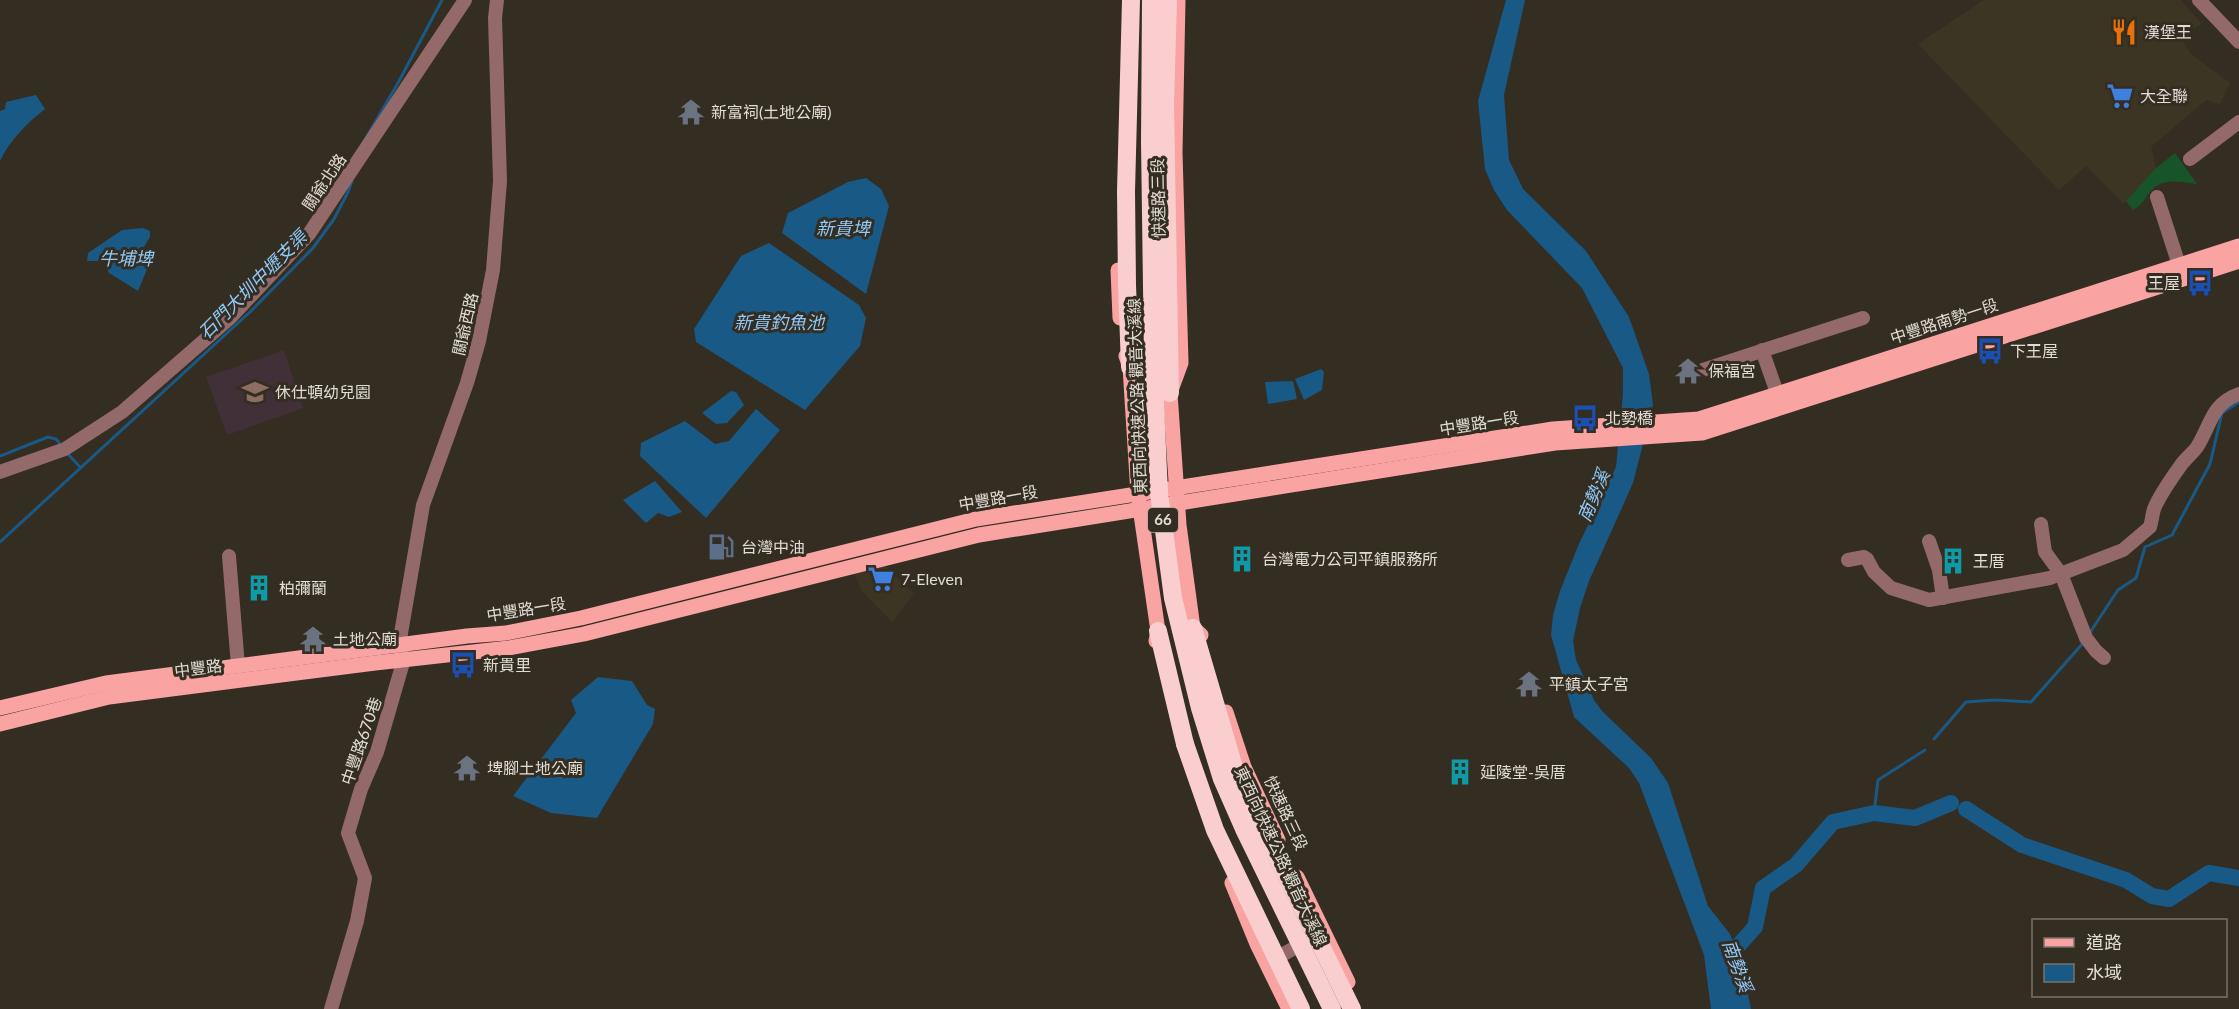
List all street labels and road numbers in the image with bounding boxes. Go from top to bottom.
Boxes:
street label: 關爺北路 [298,150,349,214]
street label: 快速路三段 [1147,158,1168,238]
street label: 關爺西路 [448,291,481,357]
street label: 中豐路南勢一段 [1888,294,2000,347]
street label: 東西向快速公路 觀音大溪線 [1124,298,1149,494]
street label: 中豐路一段 [1438,407,1520,438]
street label: 中豐路一段 [957,481,1039,514]
road number: 66 [1148,508,1178,532]
street label: 中豐路一段 [485,593,567,624]
street label: 中豐路 [173,655,223,680]
street label: 中豐路670巷 [337,694,384,787]
street label: 東西向快速公路 觀音大溪線 [1231,763,1332,949]
street label: 快速路三段 [1261,773,1312,853]

